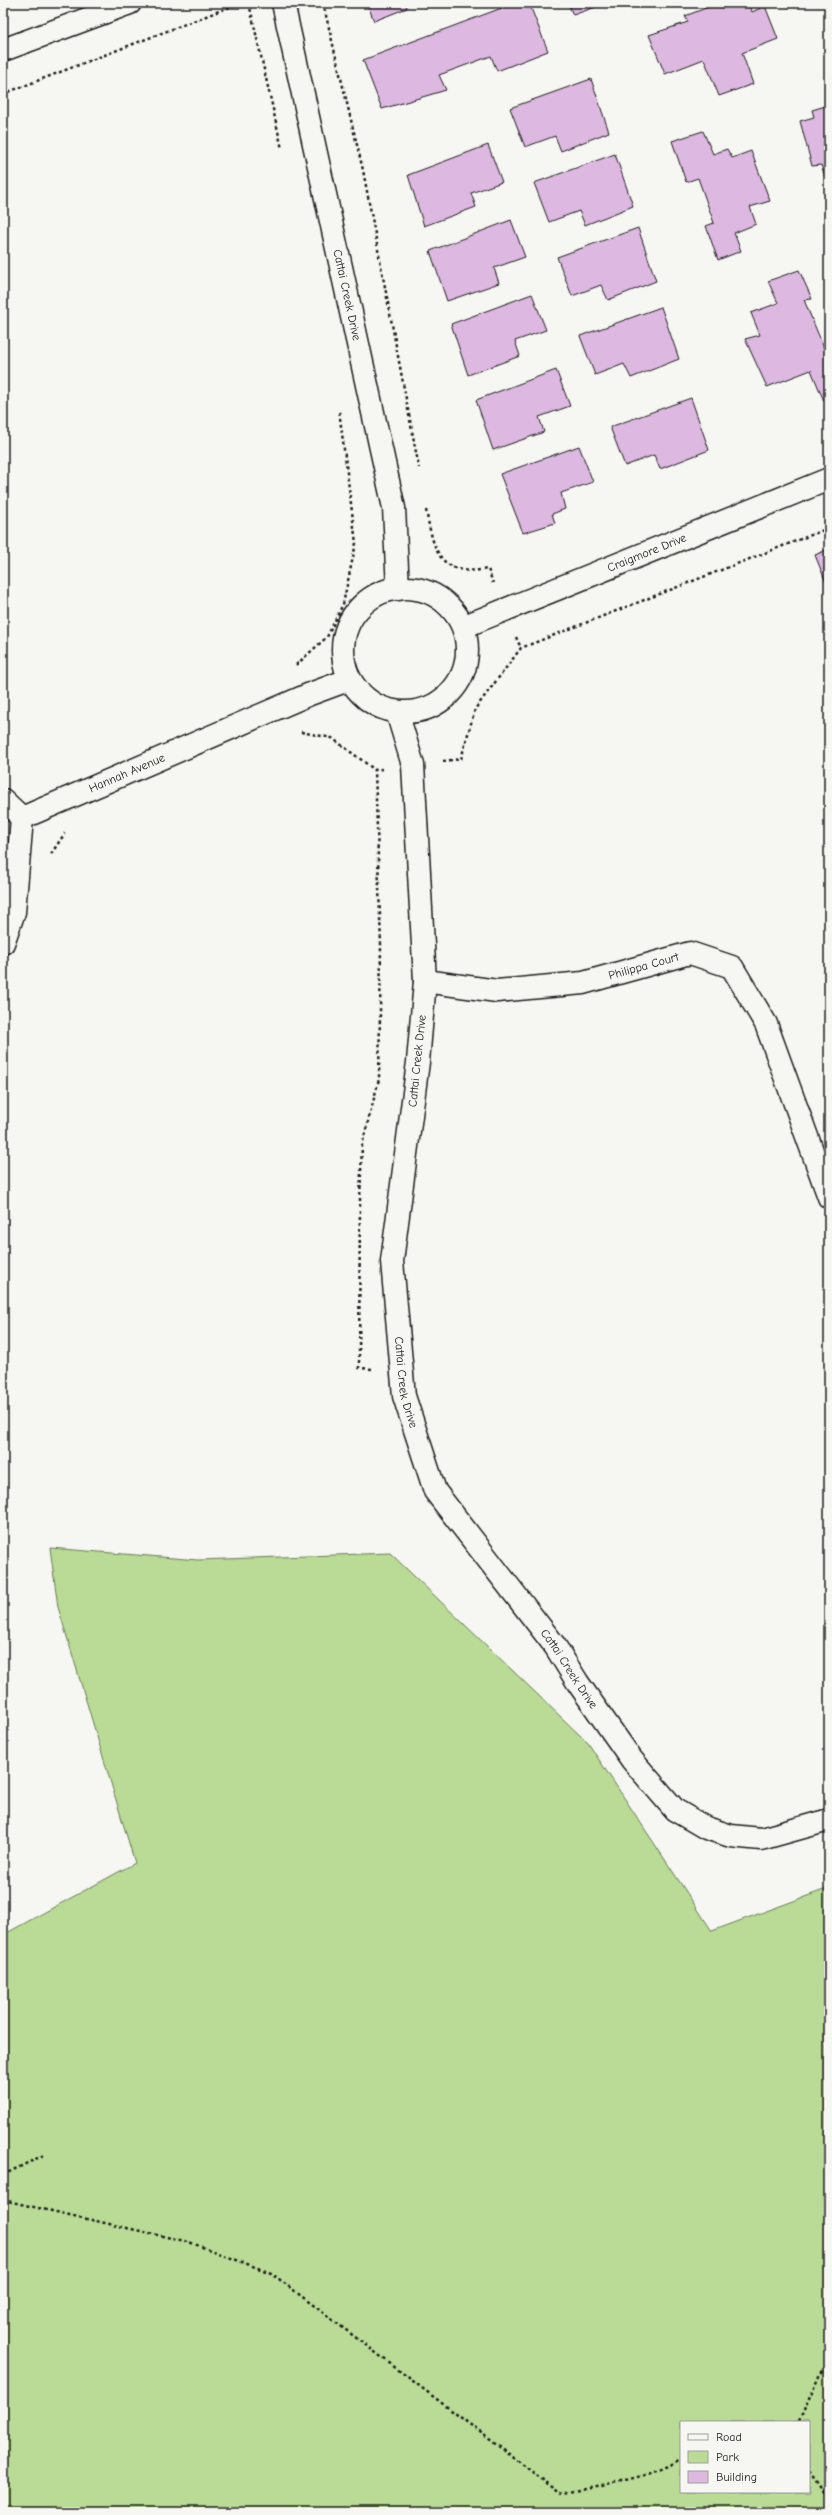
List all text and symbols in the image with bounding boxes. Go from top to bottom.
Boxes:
street label: Cattai Creek Drive [330,248,364,342]
street label: Craigmore Drive [605,530,688,575]
street label: Hannah Avenue [87,750,167,795]
street label: Philippa Court [607,949,681,983]
street label: Cattai Creek Drive [405,1014,429,1108]
street label: Cattai Creek Drive [392,1336,421,1430]
street label: Cattai Creek Drive [538,1626,601,1711]
legend [680,2421,810,2493]
text: Road [716,2430,742,2444]
text: Park [716,2450,739,2464]
text: Building [716,2470,757,2484]

